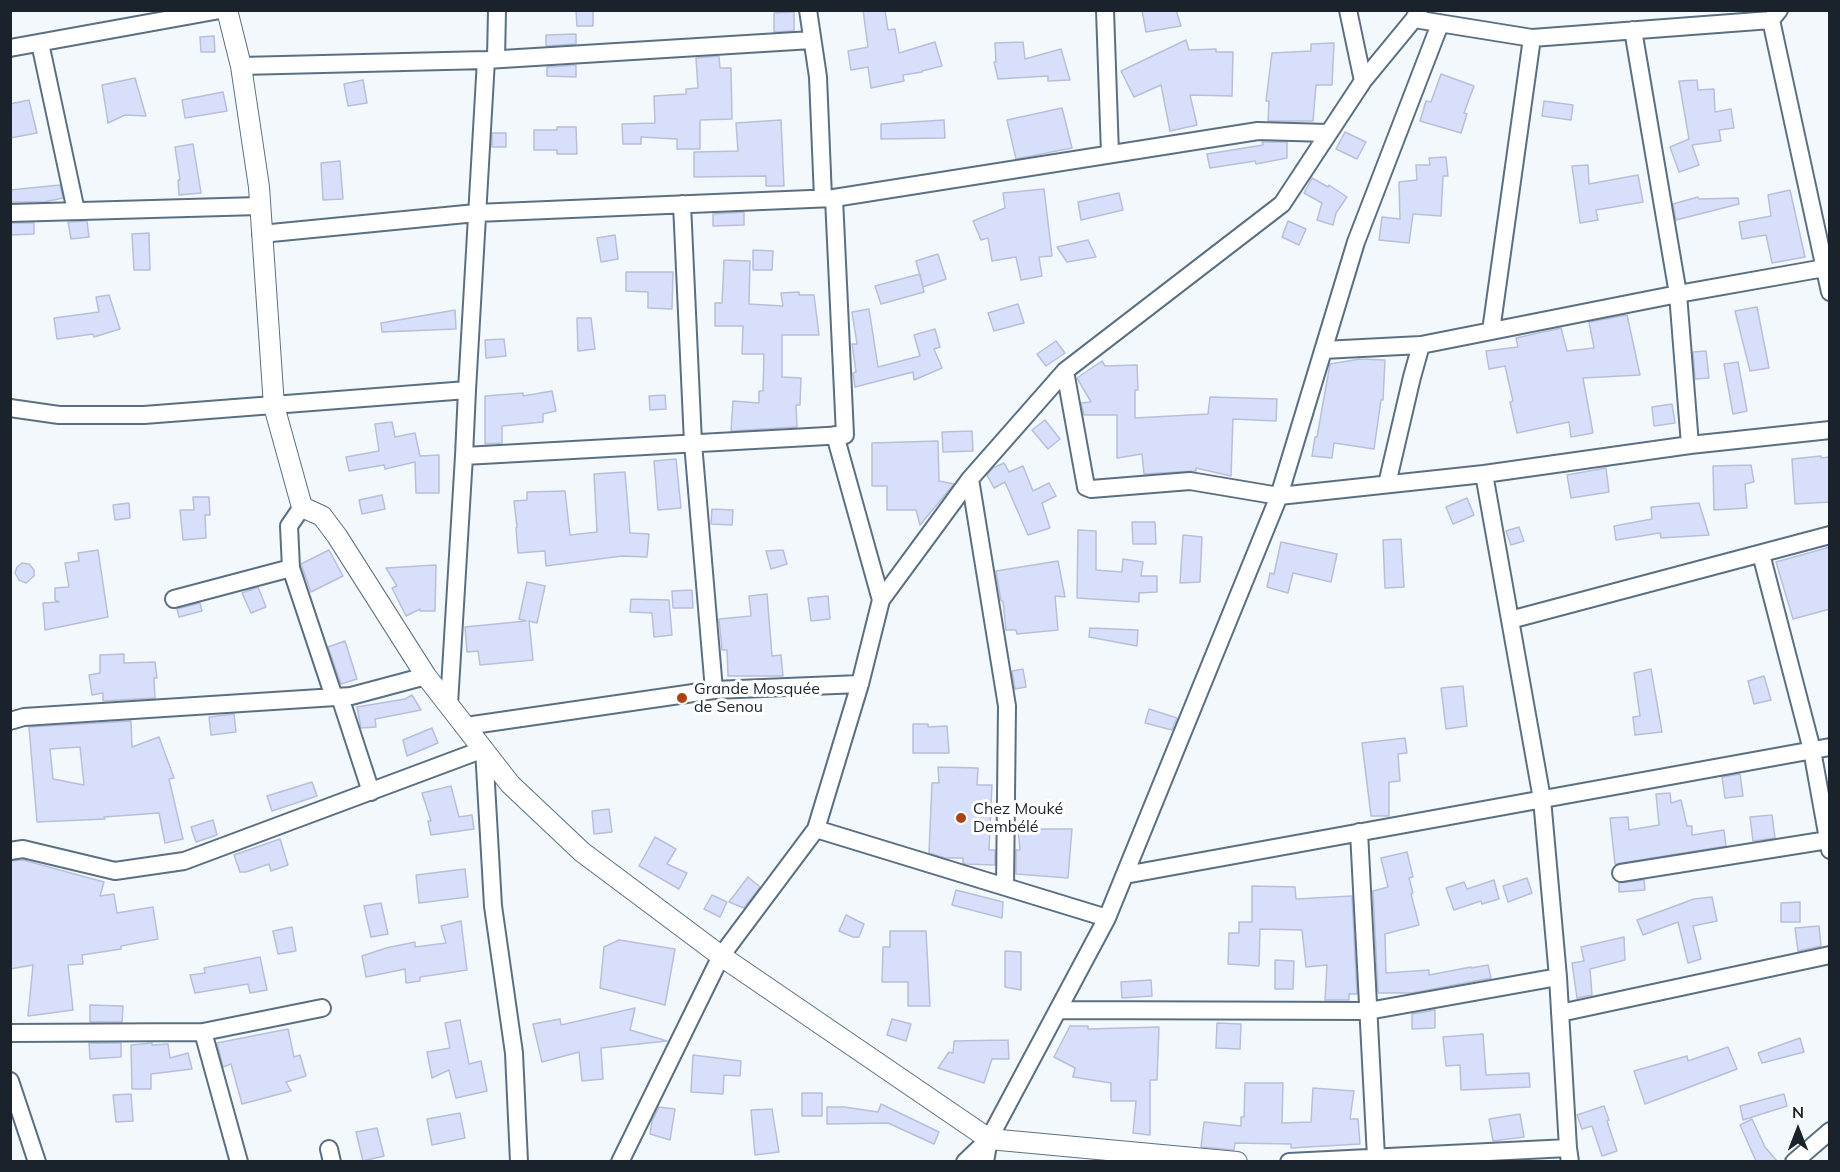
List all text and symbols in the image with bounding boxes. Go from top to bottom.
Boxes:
place label: Grande Mosquée de Senou [694,679,820,717]
marker: Grande Mosquée de Senou [675,691,689,705]
place label: Chez Mouké Dembélé [973,799,1063,837]
marker: Chez Mouké Dembélé [954,811,968,825]
north arrow [1768,1100,1828,1160]
text: N [1792,1102,1804,1122]

